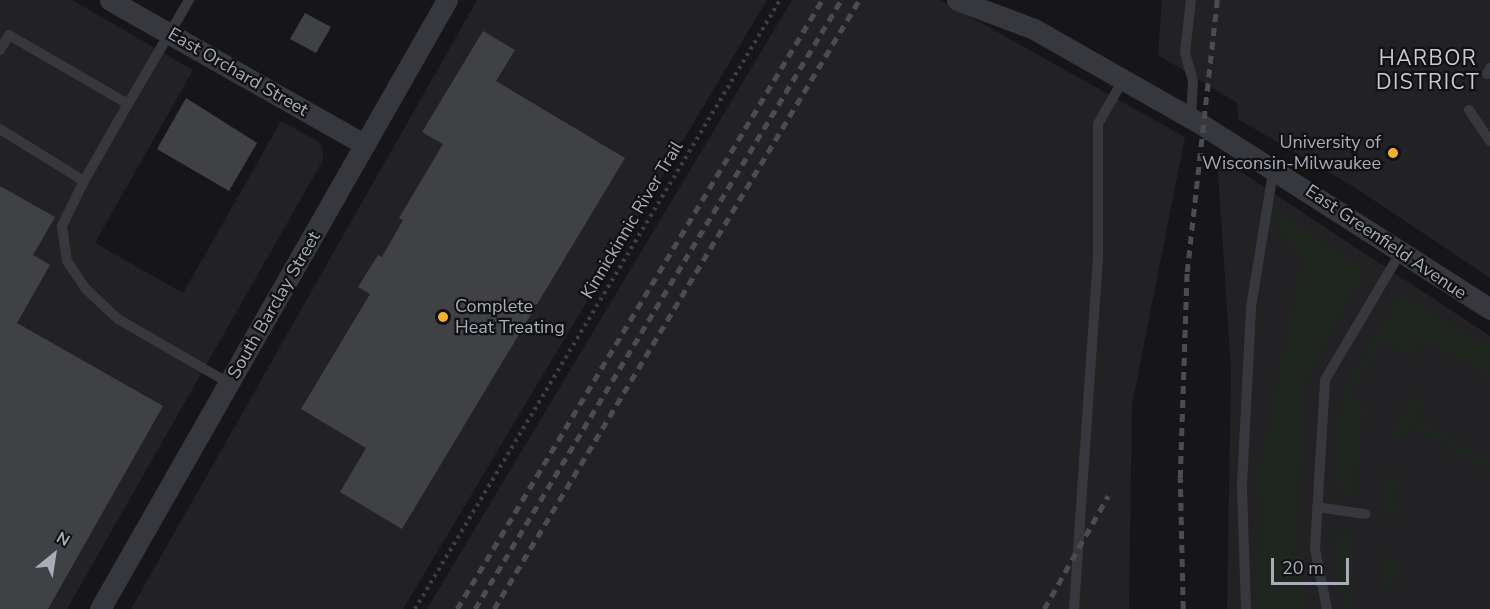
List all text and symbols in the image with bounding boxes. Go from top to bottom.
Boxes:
street label: East Orchard Street [164,23,312,121]
district label: HARBOR DISTRICT [1376,45,1480,95]
place label: University of Wisconsin-Milwaukee [1202,132,1381,174]
street label: Kinnickinnic River Trail [576,137,688,303]
marker: University of Wisconsin-Milwaukee [1386,146,1400,160]
street label: East Greenfield Avenue [1301,180,1471,304]
street label: South Barclay Street [223,228,325,382]
place label: Complete Heat Treating [455,296,565,338]
marker: Complete Heat Treating [436,310,450,324]
north arrow [24,525,84,585]
text: N [52,527,74,552]
scale bar [1274,546,1352,584]
text: 20 m [1282,556,1324,580]

